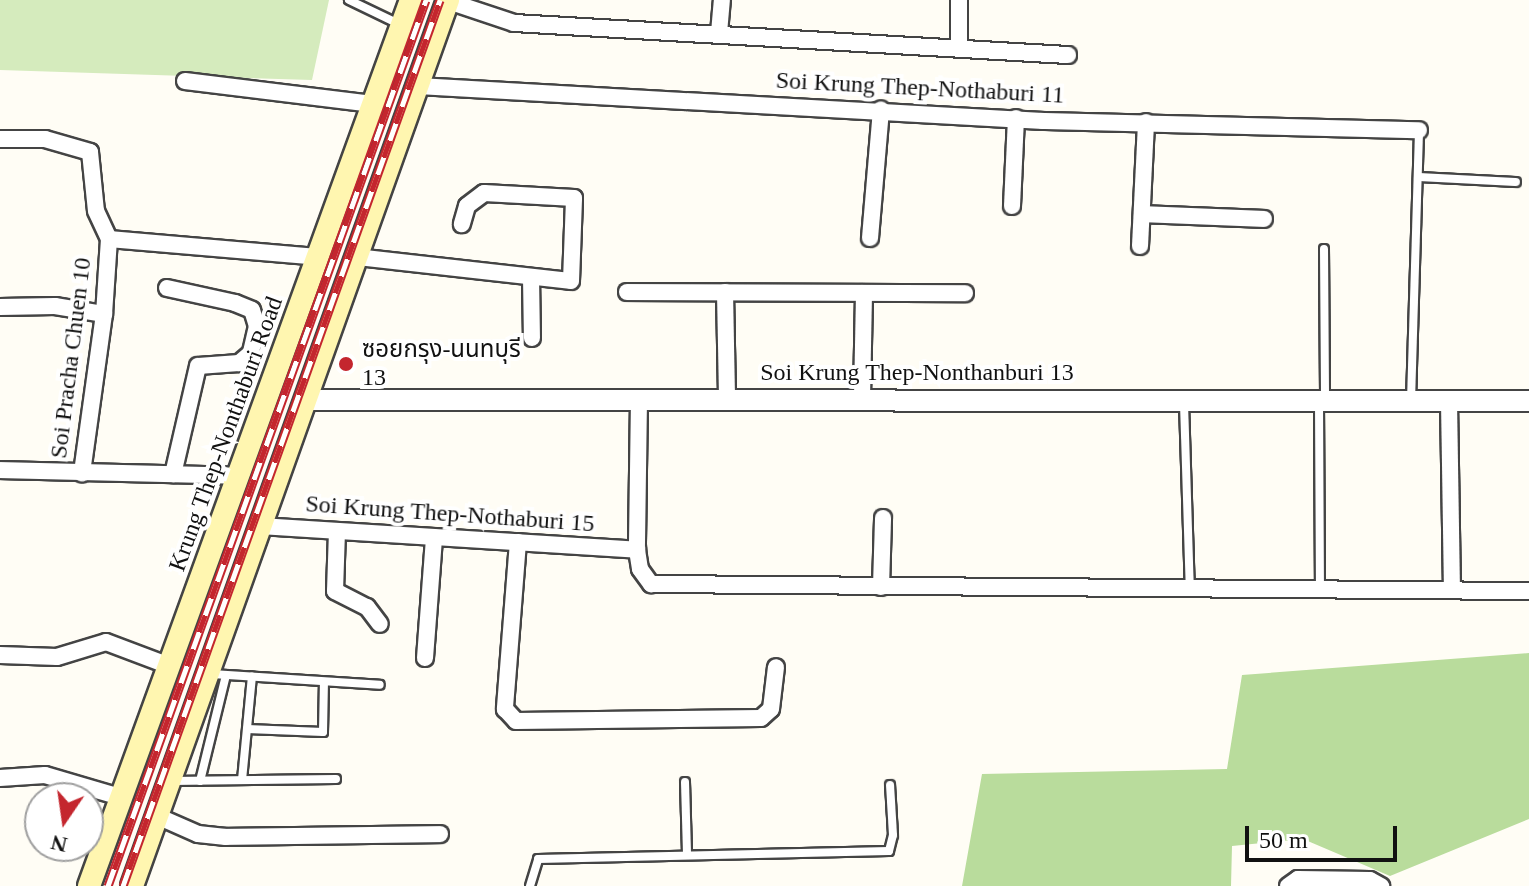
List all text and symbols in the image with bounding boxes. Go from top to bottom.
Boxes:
street label: Soi Krung Thep-Nothaburi 11 [775,66,1065,110]
street label: Soi Pracha Chuen 10 [44,256,98,460]
street label: Krung Thep-Nonthaburi Road [163,293,289,575]
place label: ซอยกรุง-นนทบุรี 13 [362,336,521,392]
marker: ซอยกรุง-นนทบุรี 13 [337,355,355,373]
street label: Soi Krung Thep-Nonthanburi 13 [760,359,1074,387]
street label: Soi Krung Thep-Nothaburi 15 [304,490,596,538]
north arrow [24,782,104,862]
scale bar [1249,810,1401,860]
text: 50 m [1259,827,1308,853]
text: N [48,830,69,858]

